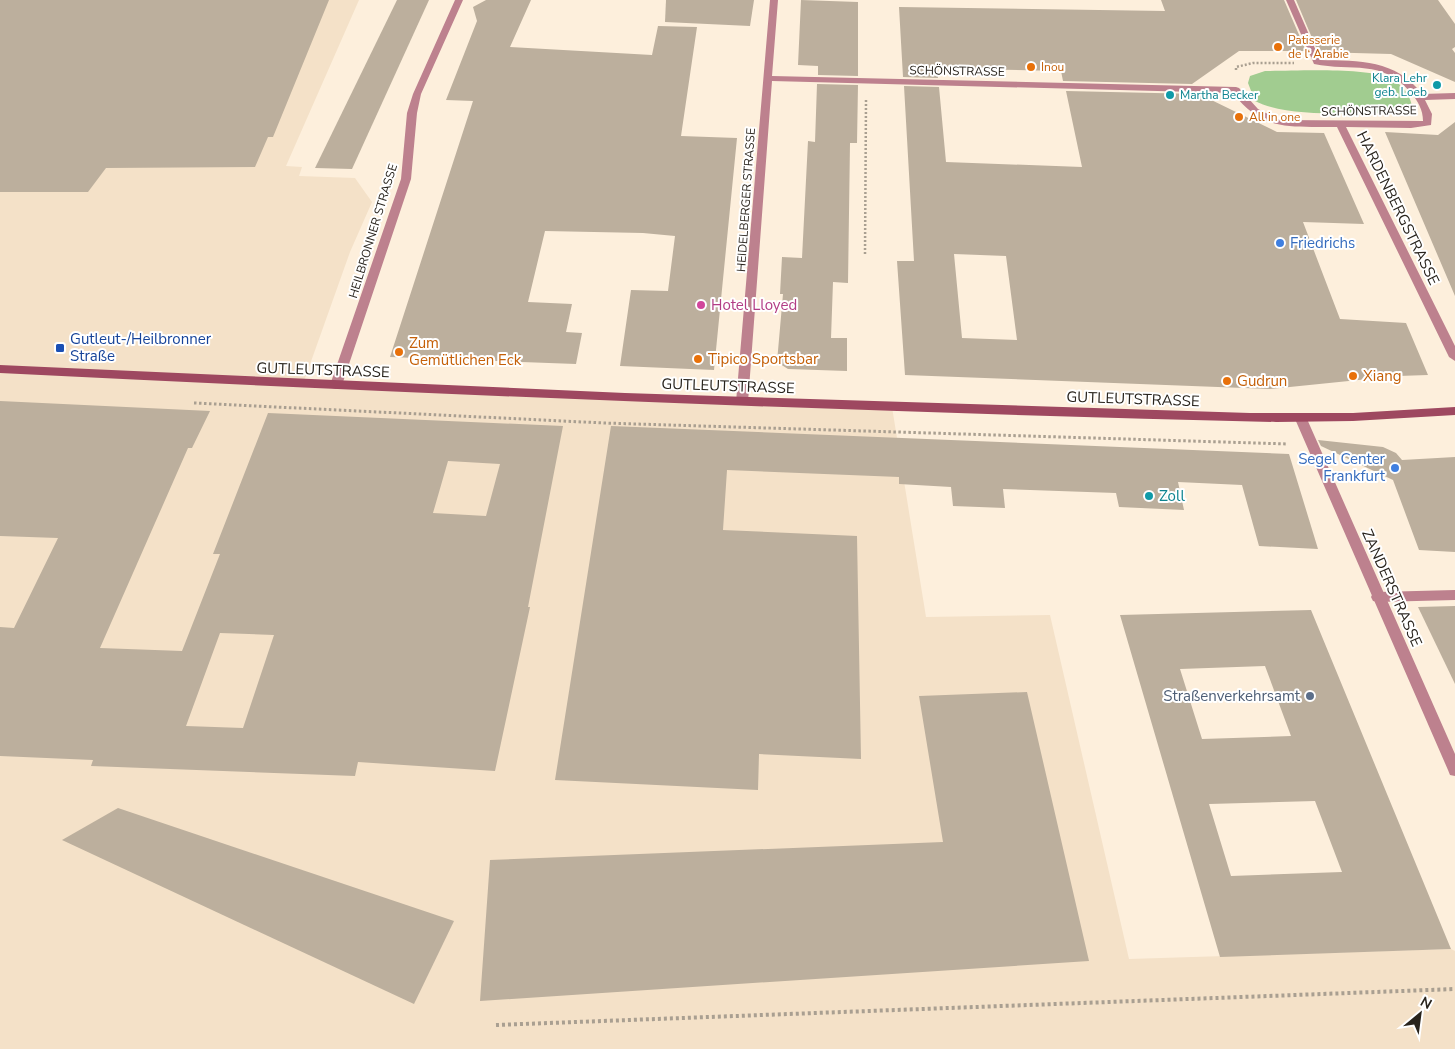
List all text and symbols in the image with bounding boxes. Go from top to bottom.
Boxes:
place label: Patisserie de l‘ Arabie [1288,32,1349,62]
marker: Patisserie de l‘ Arabie [1272,41,1284,53]
place label: Inou [1041,59,1064,75]
marker: Inou [1025,61,1037,73]
street label: SCHÖNSTRASSE [909,62,1005,80]
place label: Klara Lehr geb. Loeb [1372,70,1428,100]
marker: Klara Lehr geb. Loeb [1431,79,1443,91]
place label: Martha Becker [1180,87,1259,103]
marker: Martha Becker [1164,89,1176,101]
street label: SCHÖNSTRASSE [1321,102,1417,120]
place label: All in one [1249,109,1301,125]
marker: All in one [1233,111,1245,123]
street label: HEIDELBERGER STRASSE [733,127,759,273]
street label: HARDENBERGSTRASSE [1352,128,1444,288]
street label: HEILBRONNER STRASSE [345,162,401,300]
place label: Friedrichs [1290,233,1355,253]
marker: Friedrichs [1274,237,1286,249]
place label: Hotel Lloyed [711,295,797,315]
marker: Hotel Lloyed [695,299,707,311]
place label: Gutleut-/Heilbronner Straße [70,329,212,366]
place label: Zum Gemütlichen Eck [409,333,522,370]
marker: Gutleut-/Heilbronner Straße [54,342,66,354]
marker: Zum Gemütlichen Eck [393,346,405,358]
place label: Tipico Sportsbar [708,349,819,369]
marker: Tipico Sportsbar [692,353,704,365]
street label: GUTLEUTSTRASSE [256,358,390,382]
place label: Xiang [1363,366,1402,386]
marker: Xiang [1347,370,1359,382]
place label: Gudrun [1237,371,1287,391]
street label: GUTLEUTSTRASSE [661,374,795,398]
marker: Gudrun [1221,375,1233,387]
street label: GUTLEUTSTRASSE [1066,387,1200,411]
place label: Segel Center Frankfurt [1298,449,1386,486]
marker: Segel Center Frankfurt [1389,462,1401,474]
place label: Zoll [1159,486,1185,506]
marker: Zoll [1143,490,1155,502]
street label: ZANDERSTRASSE [1357,526,1427,650]
place label: Straßenverkehrsamt [1163,686,1301,706]
marker: Straßenverkehrsamt [1304,690,1316,702]
north arrow [1395,989,1445,1039]
text: N [1417,992,1435,1014]

